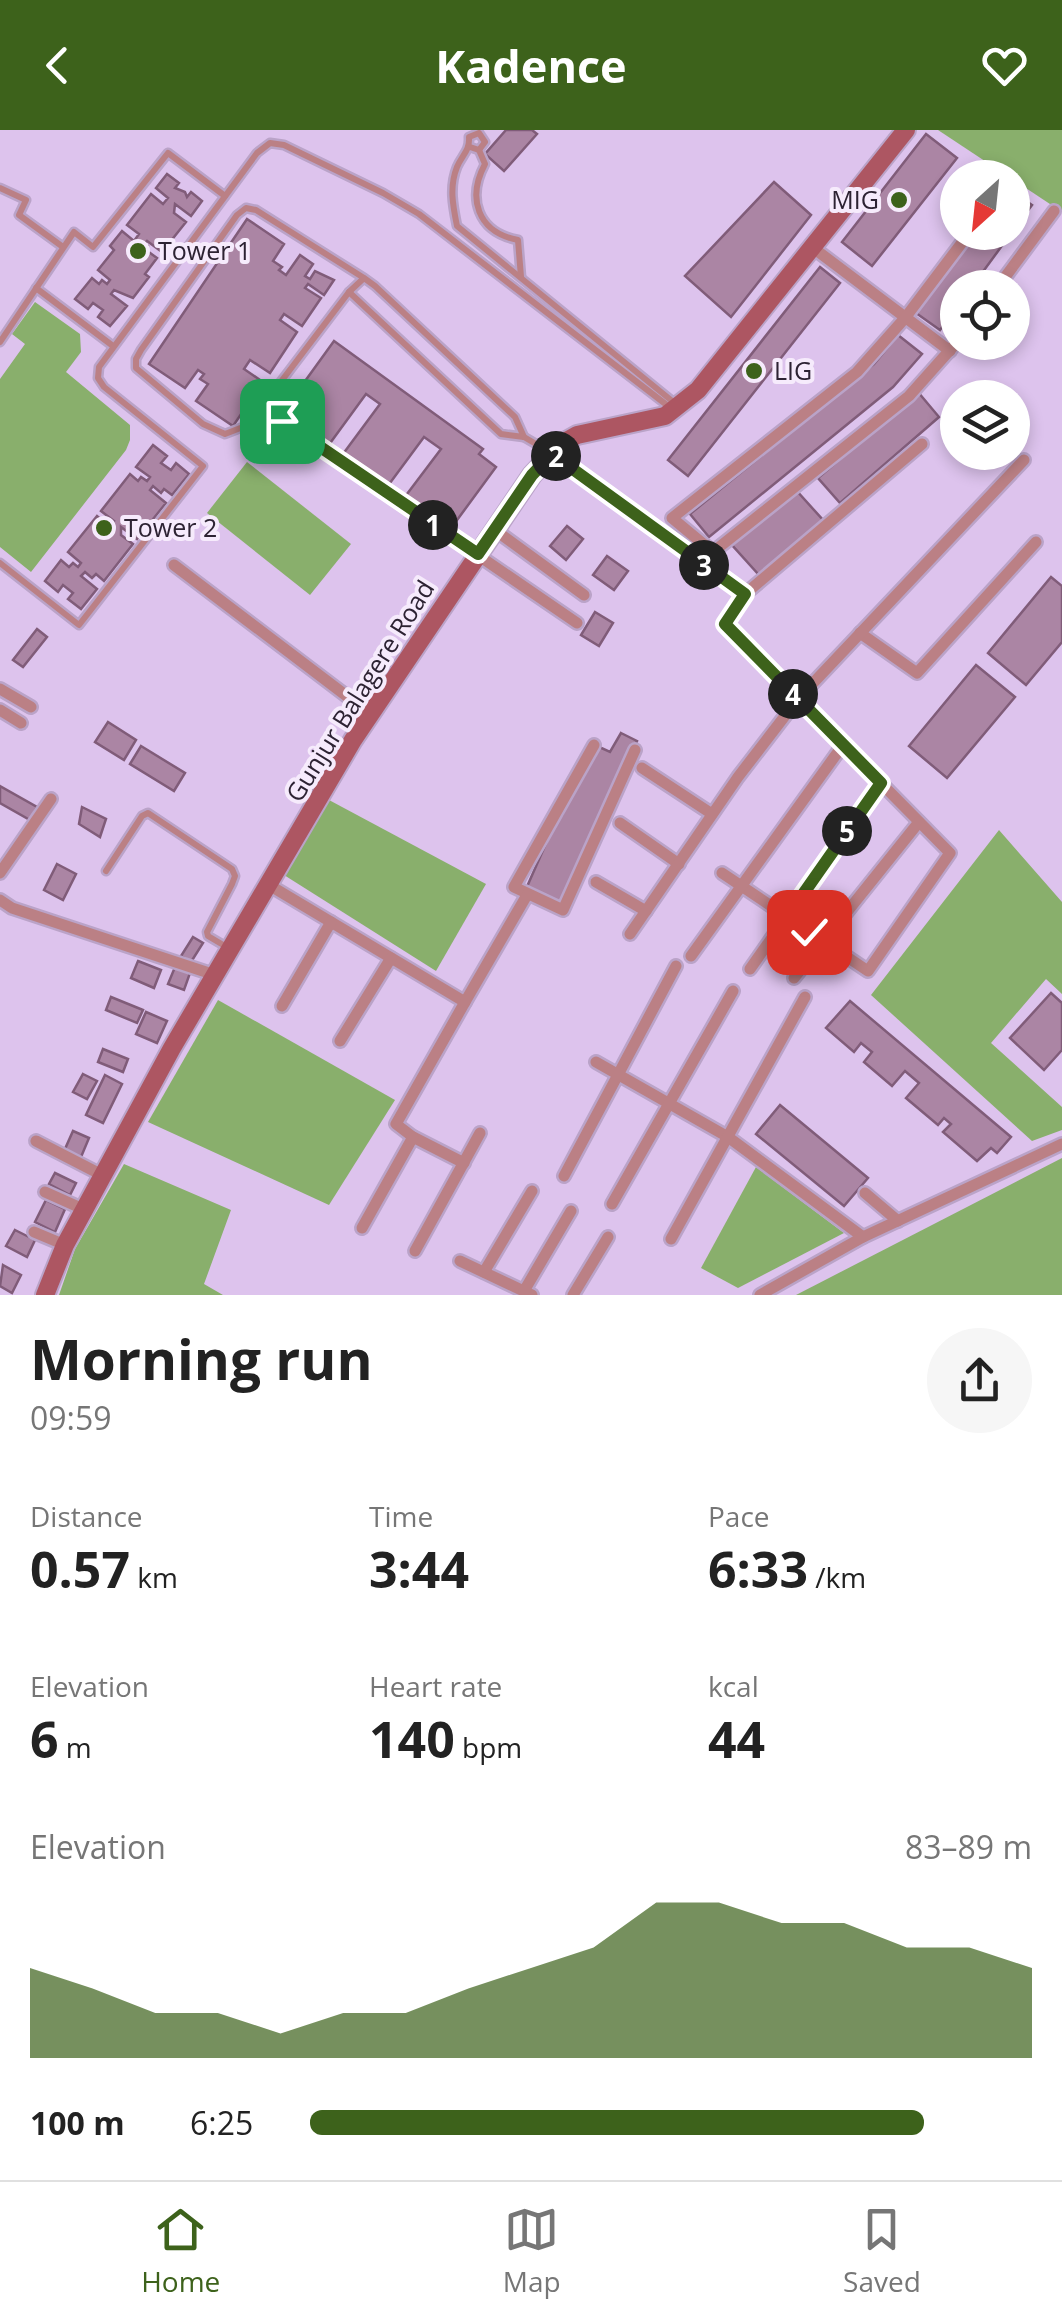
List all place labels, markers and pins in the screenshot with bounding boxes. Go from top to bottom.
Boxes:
place label: MIG [831,182,879,216]
marker: MIG [888,189,910,211]
place label: Tower 1 [158,233,251,267]
marker: Tower 1 [127,240,149,262]
place label: LIG [774,353,812,387]
marker: LIG [743,360,765,382]
pin [240,379,325,464]
pin: 2 [531,431,581,481]
pin: 1 [408,500,458,550]
place label: Tower 2 [124,510,217,544]
marker: Tower 2 [93,517,115,539]
pin: 3 [679,540,729,590]
pin: 4 [768,669,818,719]
pin: 5 [822,806,872,856]
pin [767,890,852,975]

